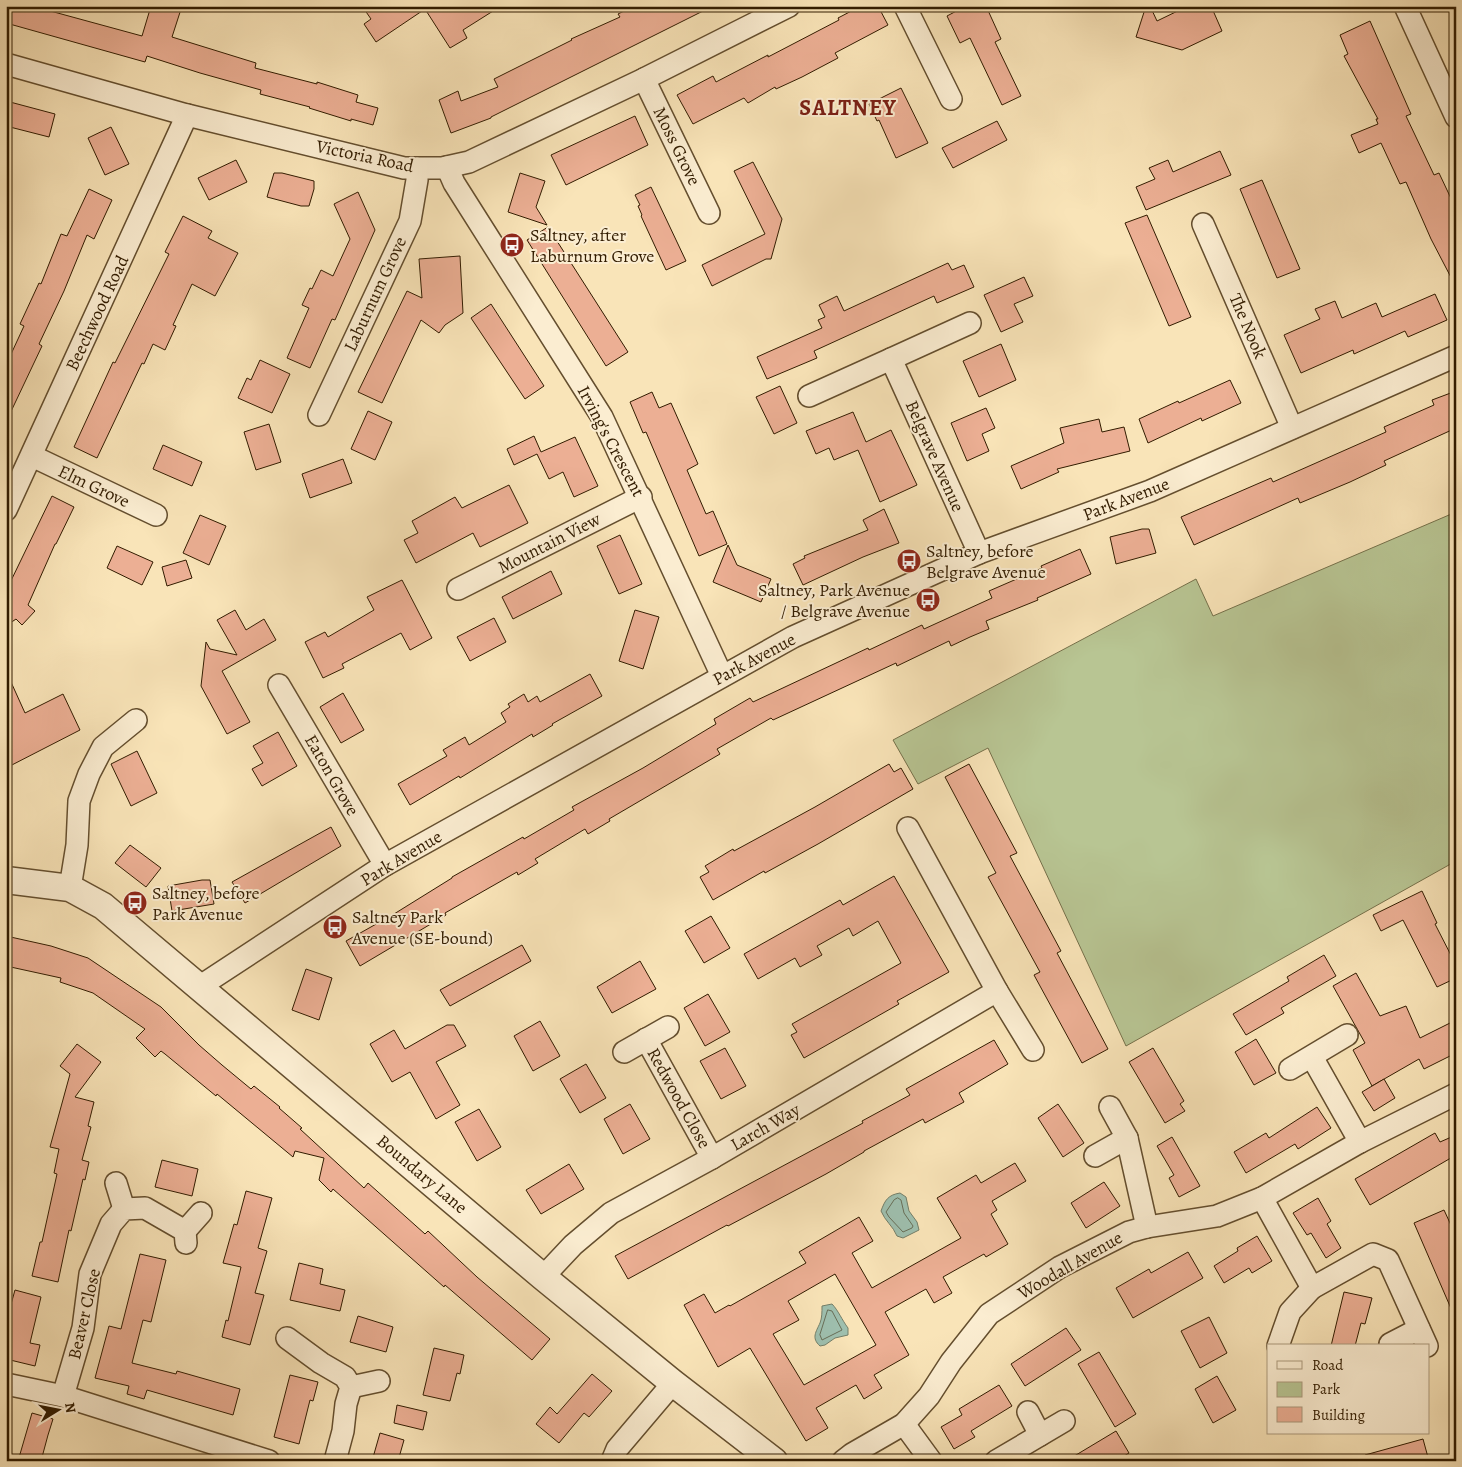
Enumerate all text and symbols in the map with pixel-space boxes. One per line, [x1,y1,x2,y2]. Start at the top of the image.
district label: SALTNEY [799,93,897,123]
street label: Moss Grove [648,103,706,189]
street label: Victoria Road [313,134,416,178]
place label: Saltney, after Laburnum Grove [530,223,654,268]
bus stop icon: Saltney, after Laburnum Grove [499,232,525,258]
street label: Laburnum Grove [338,233,412,355]
street label: Beechwood Road [60,251,134,375]
street label: The Nook [1223,290,1273,362]
street label: Irving's Crescent [572,381,650,501]
street label: Belgrave Avenue [900,396,970,516]
street label: Elm Grove [54,459,134,513]
street label: Park Avenue [1079,471,1173,527]
street label: Mountain View [493,507,605,579]
place label: Saltney, before Belgrave Avenue [926,539,1046,584]
bus stop icon: Saltney, before Belgrave Avenue [896,548,922,574]
place label: Saltney, Park Avenue / Belgrave Avenue [758,578,910,623]
bus stop icon: Saltney, Park Avenue / Belgrave Avenue [915,587,941,613]
street label: Park Avenue [708,627,800,691]
street label: Eaton Grove [299,730,365,820]
street label: Park Avenue [356,824,446,892]
place label: Saltney, before Park Avenue [152,881,260,926]
bus stop icon: Saltney, before Park Avenue [122,890,148,916]
place label: Saltney Park Avenue (SE-bound) [351,905,493,950]
bus stop icon: Saltney Park Avenue (SE-bound) [322,914,348,940]
street label: Redwood Close [641,1043,717,1153]
street label: Larch Way [726,1097,805,1157]
street label: Boundary Lane [372,1129,472,1219]
street label: Woodall Avenue [1012,1225,1127,1305]
street label: Beaver Close [62,1266,106,1362]
legend [1267,1344,1430,1434]
text: Road [1312,1355,1344,1375]
text: Park [1312,1379,1341,1399]
north arrow [32,1384,82,1434]
text: N [60,1401,81,1415]
text: Building [1312,1405,1365,1425]

